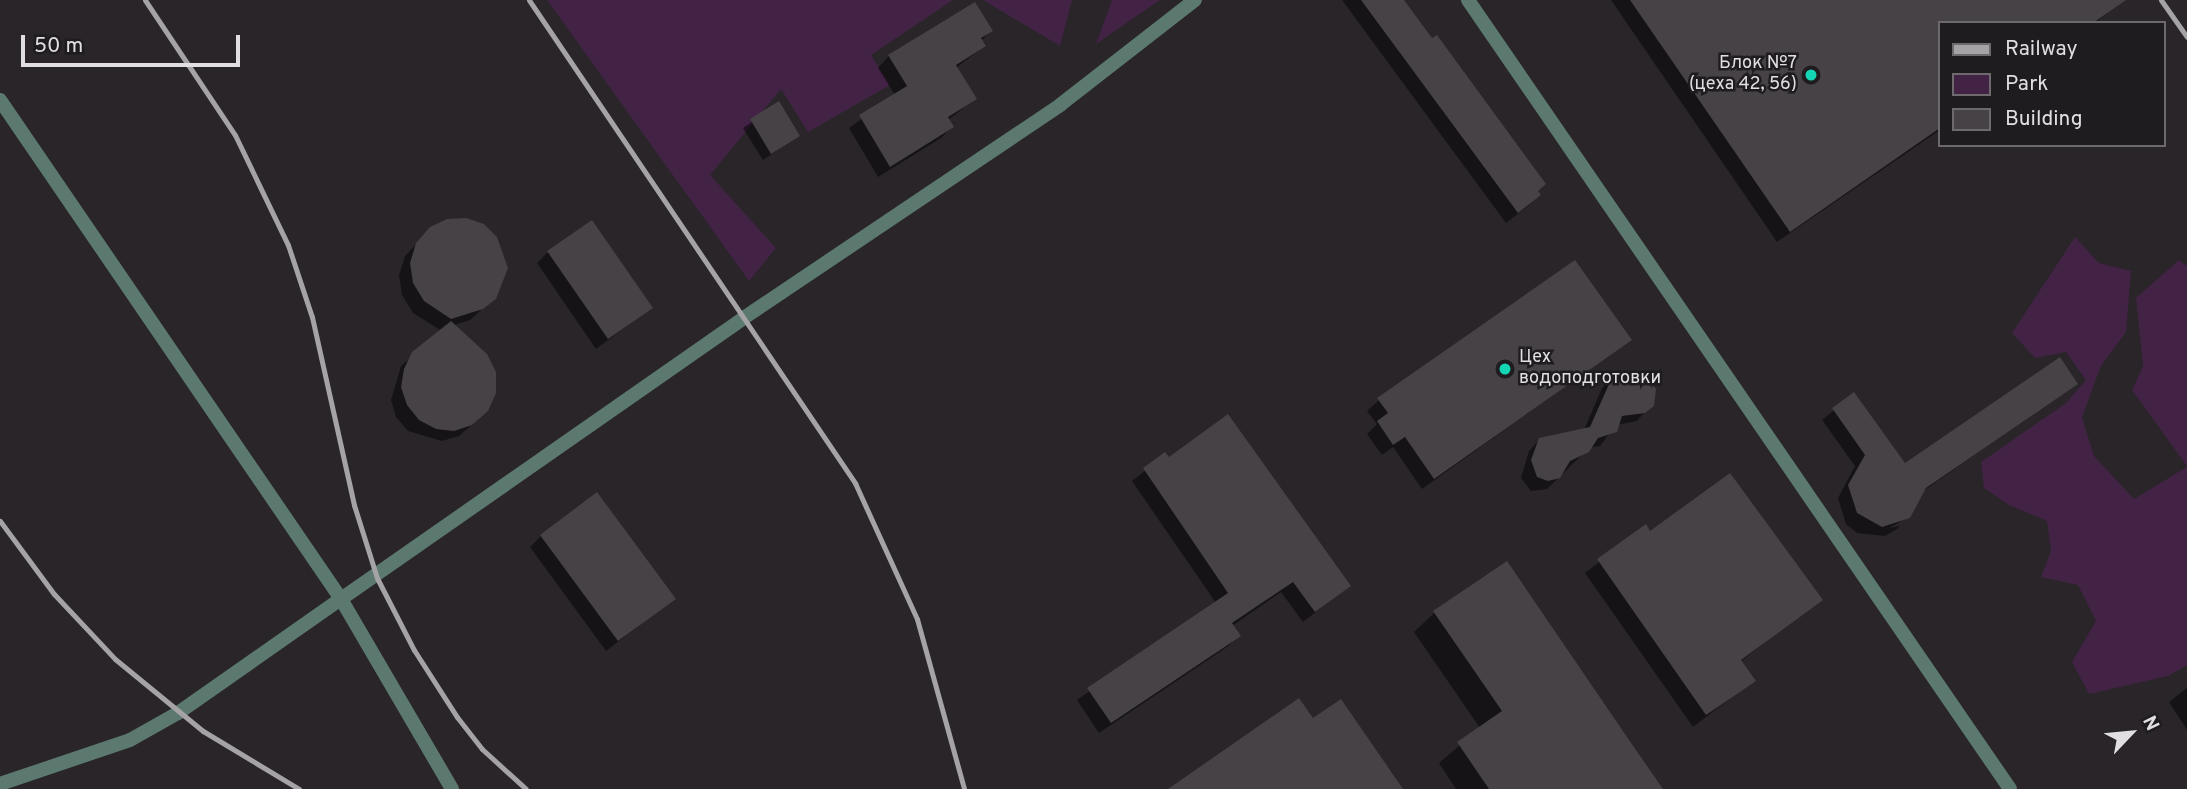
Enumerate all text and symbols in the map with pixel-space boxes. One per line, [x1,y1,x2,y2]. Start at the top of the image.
scale bar [24,21,243,65]
legend [1938,21,2166,147]
text: 50 m [34,33,83,60]
text: Railway [2005,36,2078,63]
place label: Блок №7 (цеха 42, 56) [1689,54,1797,96]
marker: Блок №7 (цеха 42, 56) [1803,67,1819,83]
text: Park [2005,71,2048,98]
text: Building [2005,106,2083,133]
place label: Цех водоподготовки [1519,348,1661,390]
marker: Цех водоподготовки [1497,361,1513,377]
north arrow [2096,698,2166,768]
text: N [2136,712,2164,735]

